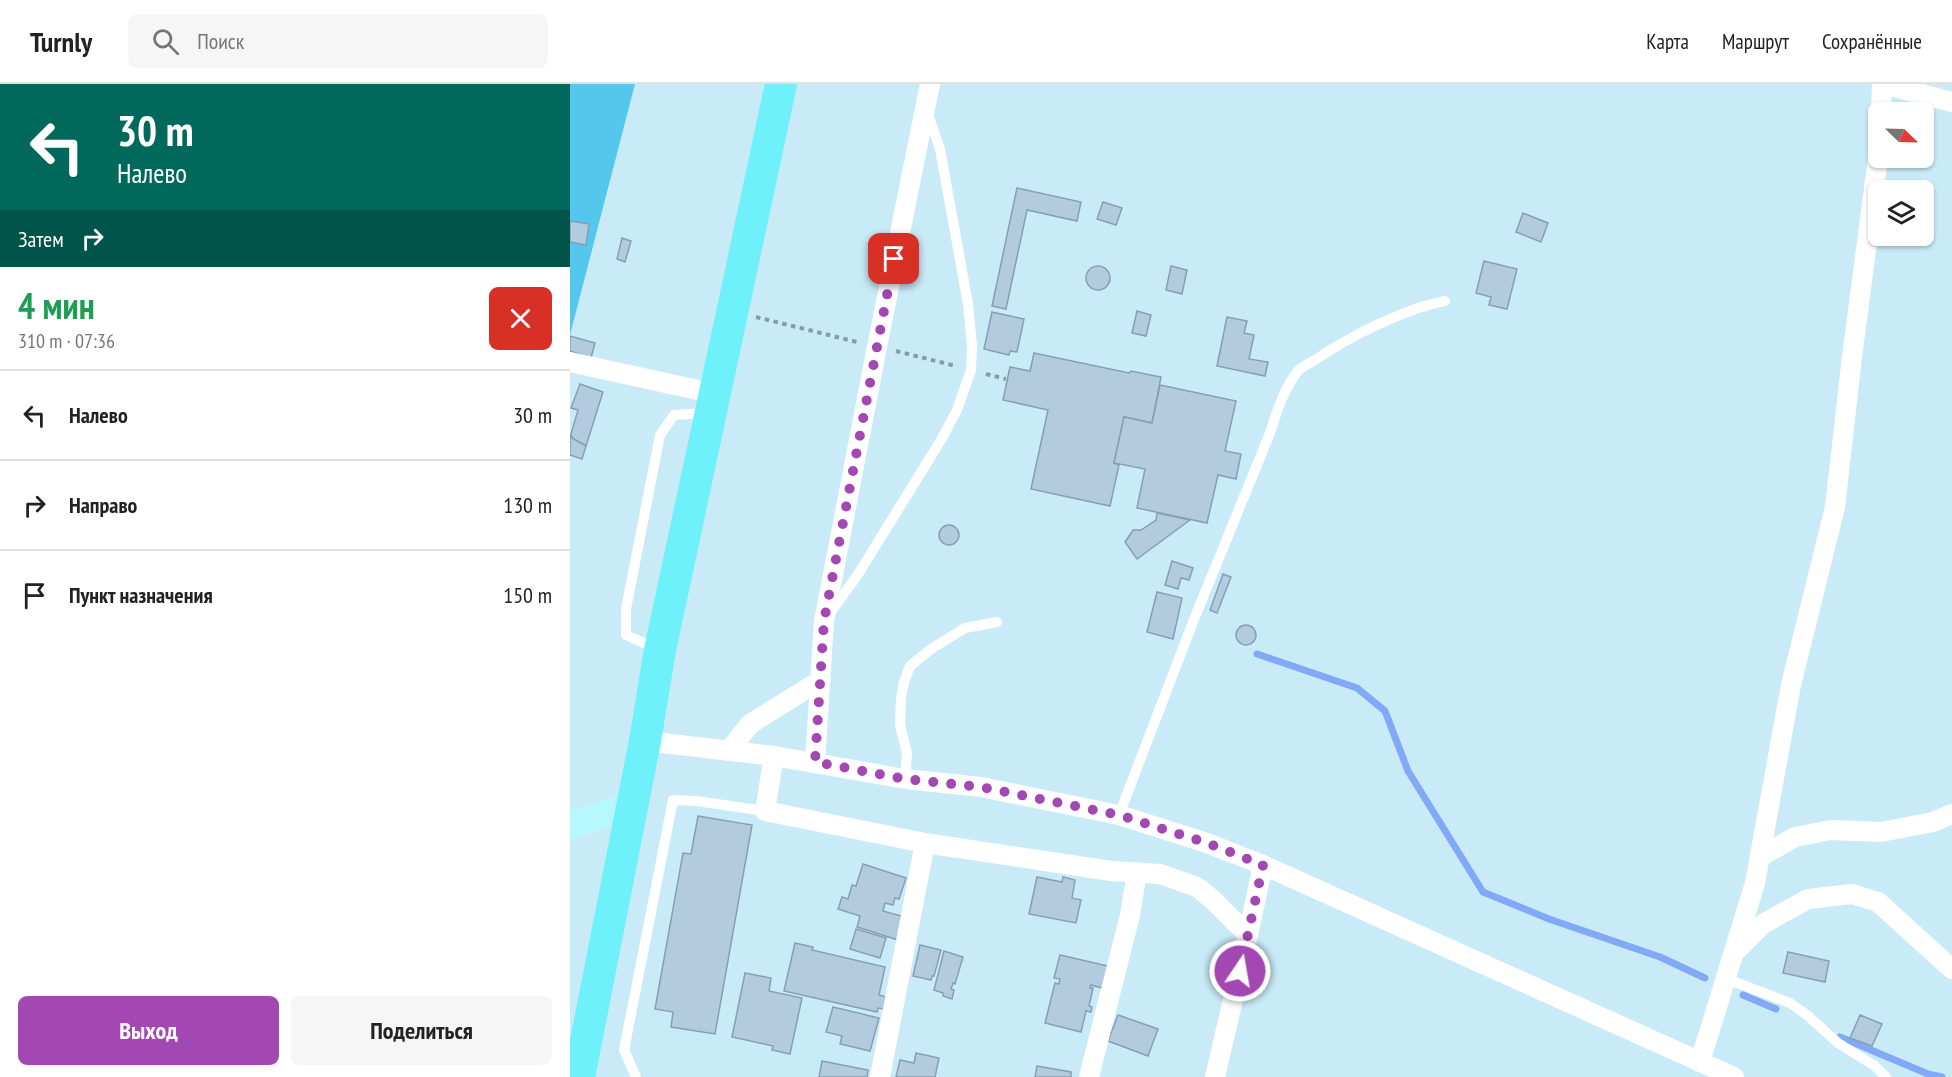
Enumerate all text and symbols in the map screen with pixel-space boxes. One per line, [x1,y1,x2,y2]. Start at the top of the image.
search box [128,14,548,68]
text: Turnly [30,23,92,60]
icon: search [149,25,182,58]
text: Поиск [197,27,244,55]
text: Карта [1646,28,1689,55]
text: Маршрут [1722,28,1789,55]
text: Сохранённые [1822,28,1922,55]
north arrow [1868,102,1934,168]
map controls [1868,102,1934,246]
text: 30 m [117,103,194,158]
icon: left [18,108,96,186]
text: Налево [117,156,187,190]
button: layers [1868,180,1934,246]
icon: right [76,222,109,255]
text: Затем [18,225,64,253]
pin [868,233,919,284]
icon: arrive [877,242,910,275]
text: 4 мин [18,282,95,329]
button: close [489,287,552,350]
text: 310 m · 07:36 [18,328,115,354]
icon: left [18,399,51,432]
text: Налево [69,401,128,429]
text: 30 m [513,401,552,429]
icon: right [18,489,51,522]
text: Направо [69,491,137,519]
text: 130 m [503,491,552,519]
icon: arrive [18,579,51,612]
text: Пункт назначения [69,581,213,609]
text: 150 m [503,581,552,609]
position arrow [1208,939,1272,1003]
button: Выход [18,996,279,1065]
button: Поделиться [291,996,552,1065]

